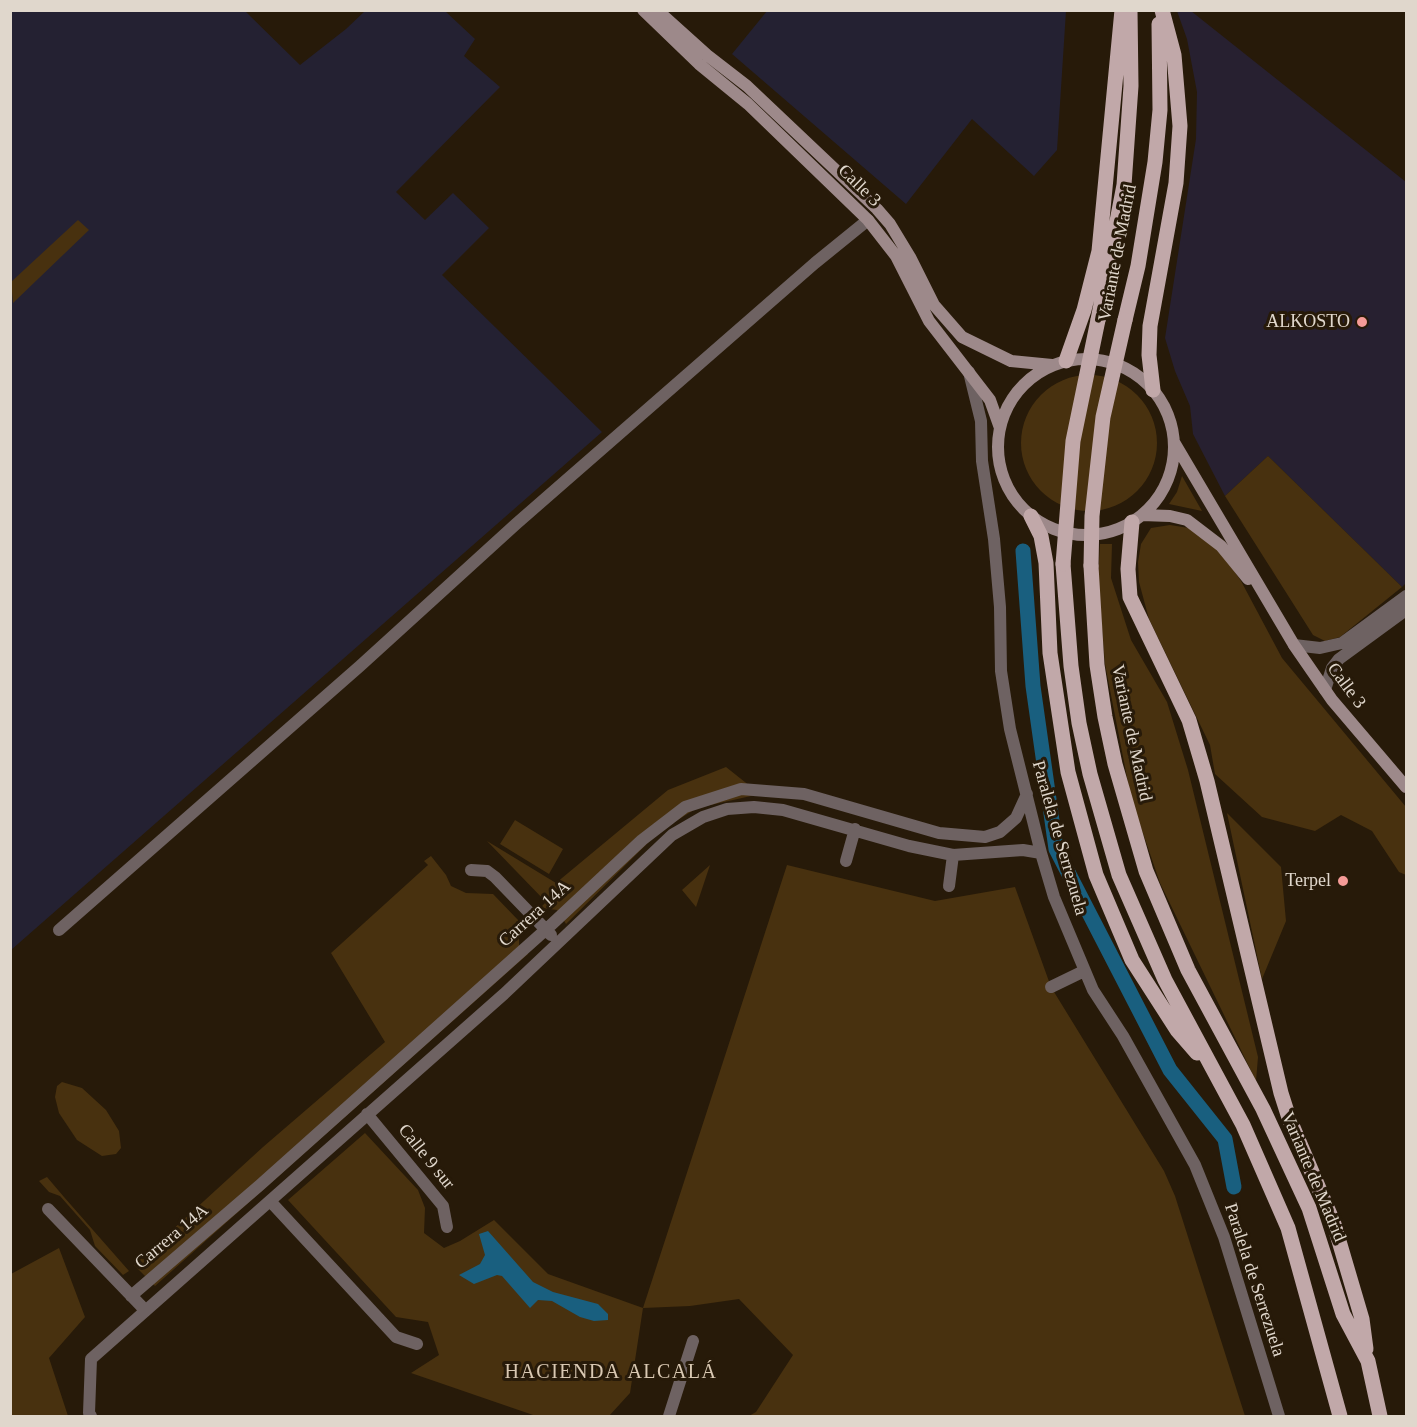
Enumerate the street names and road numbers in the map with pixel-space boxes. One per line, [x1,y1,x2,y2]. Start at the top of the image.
street label: Calle 3 [833,160,885,212]
street label: Variante de Madrid [1094,183,1142,323]
street label: Calle 3 [1322,659,1370,713]
street label: Variante de Madrid [1106,663,1156,803]
street label: Paralela de Serrezuela [1027,758,1091,918]
street label: Carrera 14A [495,876,575,952]
street label: Variante de Madrid [1276,1109,1350,1245]
street label: Calle 9 sur [393,1120,459,1194]
street label: Carrera 14A [131,1200,213,1274]
street label: Paralela de Serrezuela [1219,1201,1289,1359]

